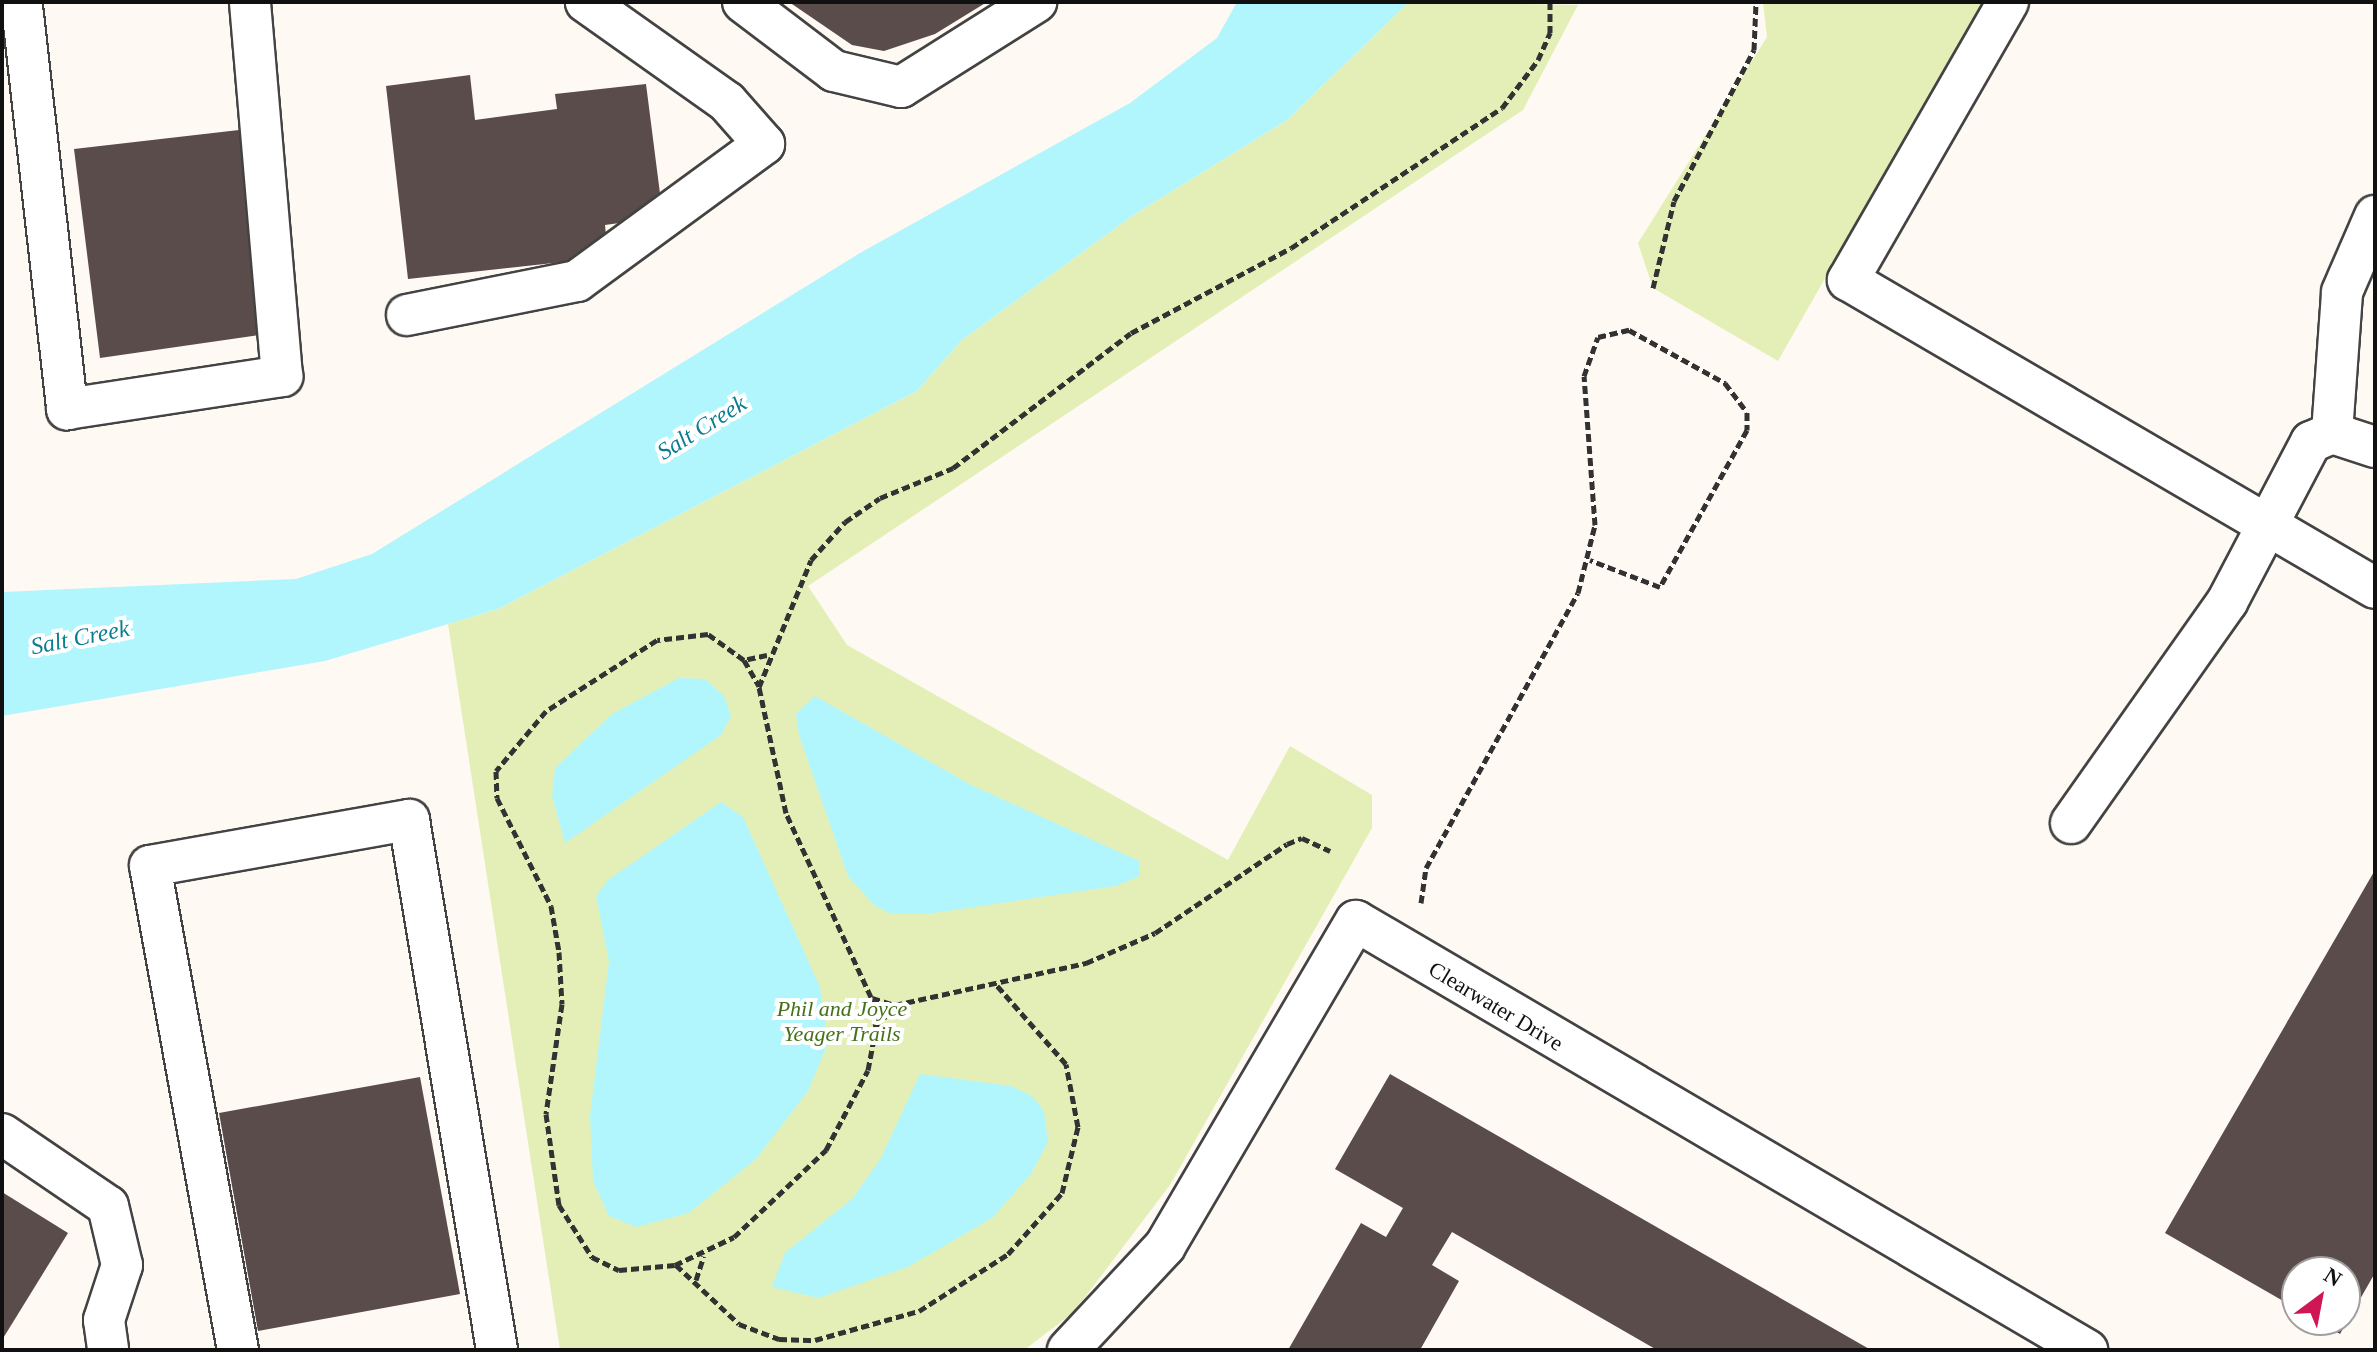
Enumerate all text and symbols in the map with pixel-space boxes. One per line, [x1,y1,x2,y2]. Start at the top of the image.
water label: Salt Creek [652,389,752,467]
water label: Salt Creek [28,614,132,662]
street label: Clearwater Drive [1424,956,1568,1056]
park label: Phil and Joyce Yeager Trails [777,995,907,1046]
north arrow [2281,1256,2361,1336]
text: N [2320,1262,2346,1292]

